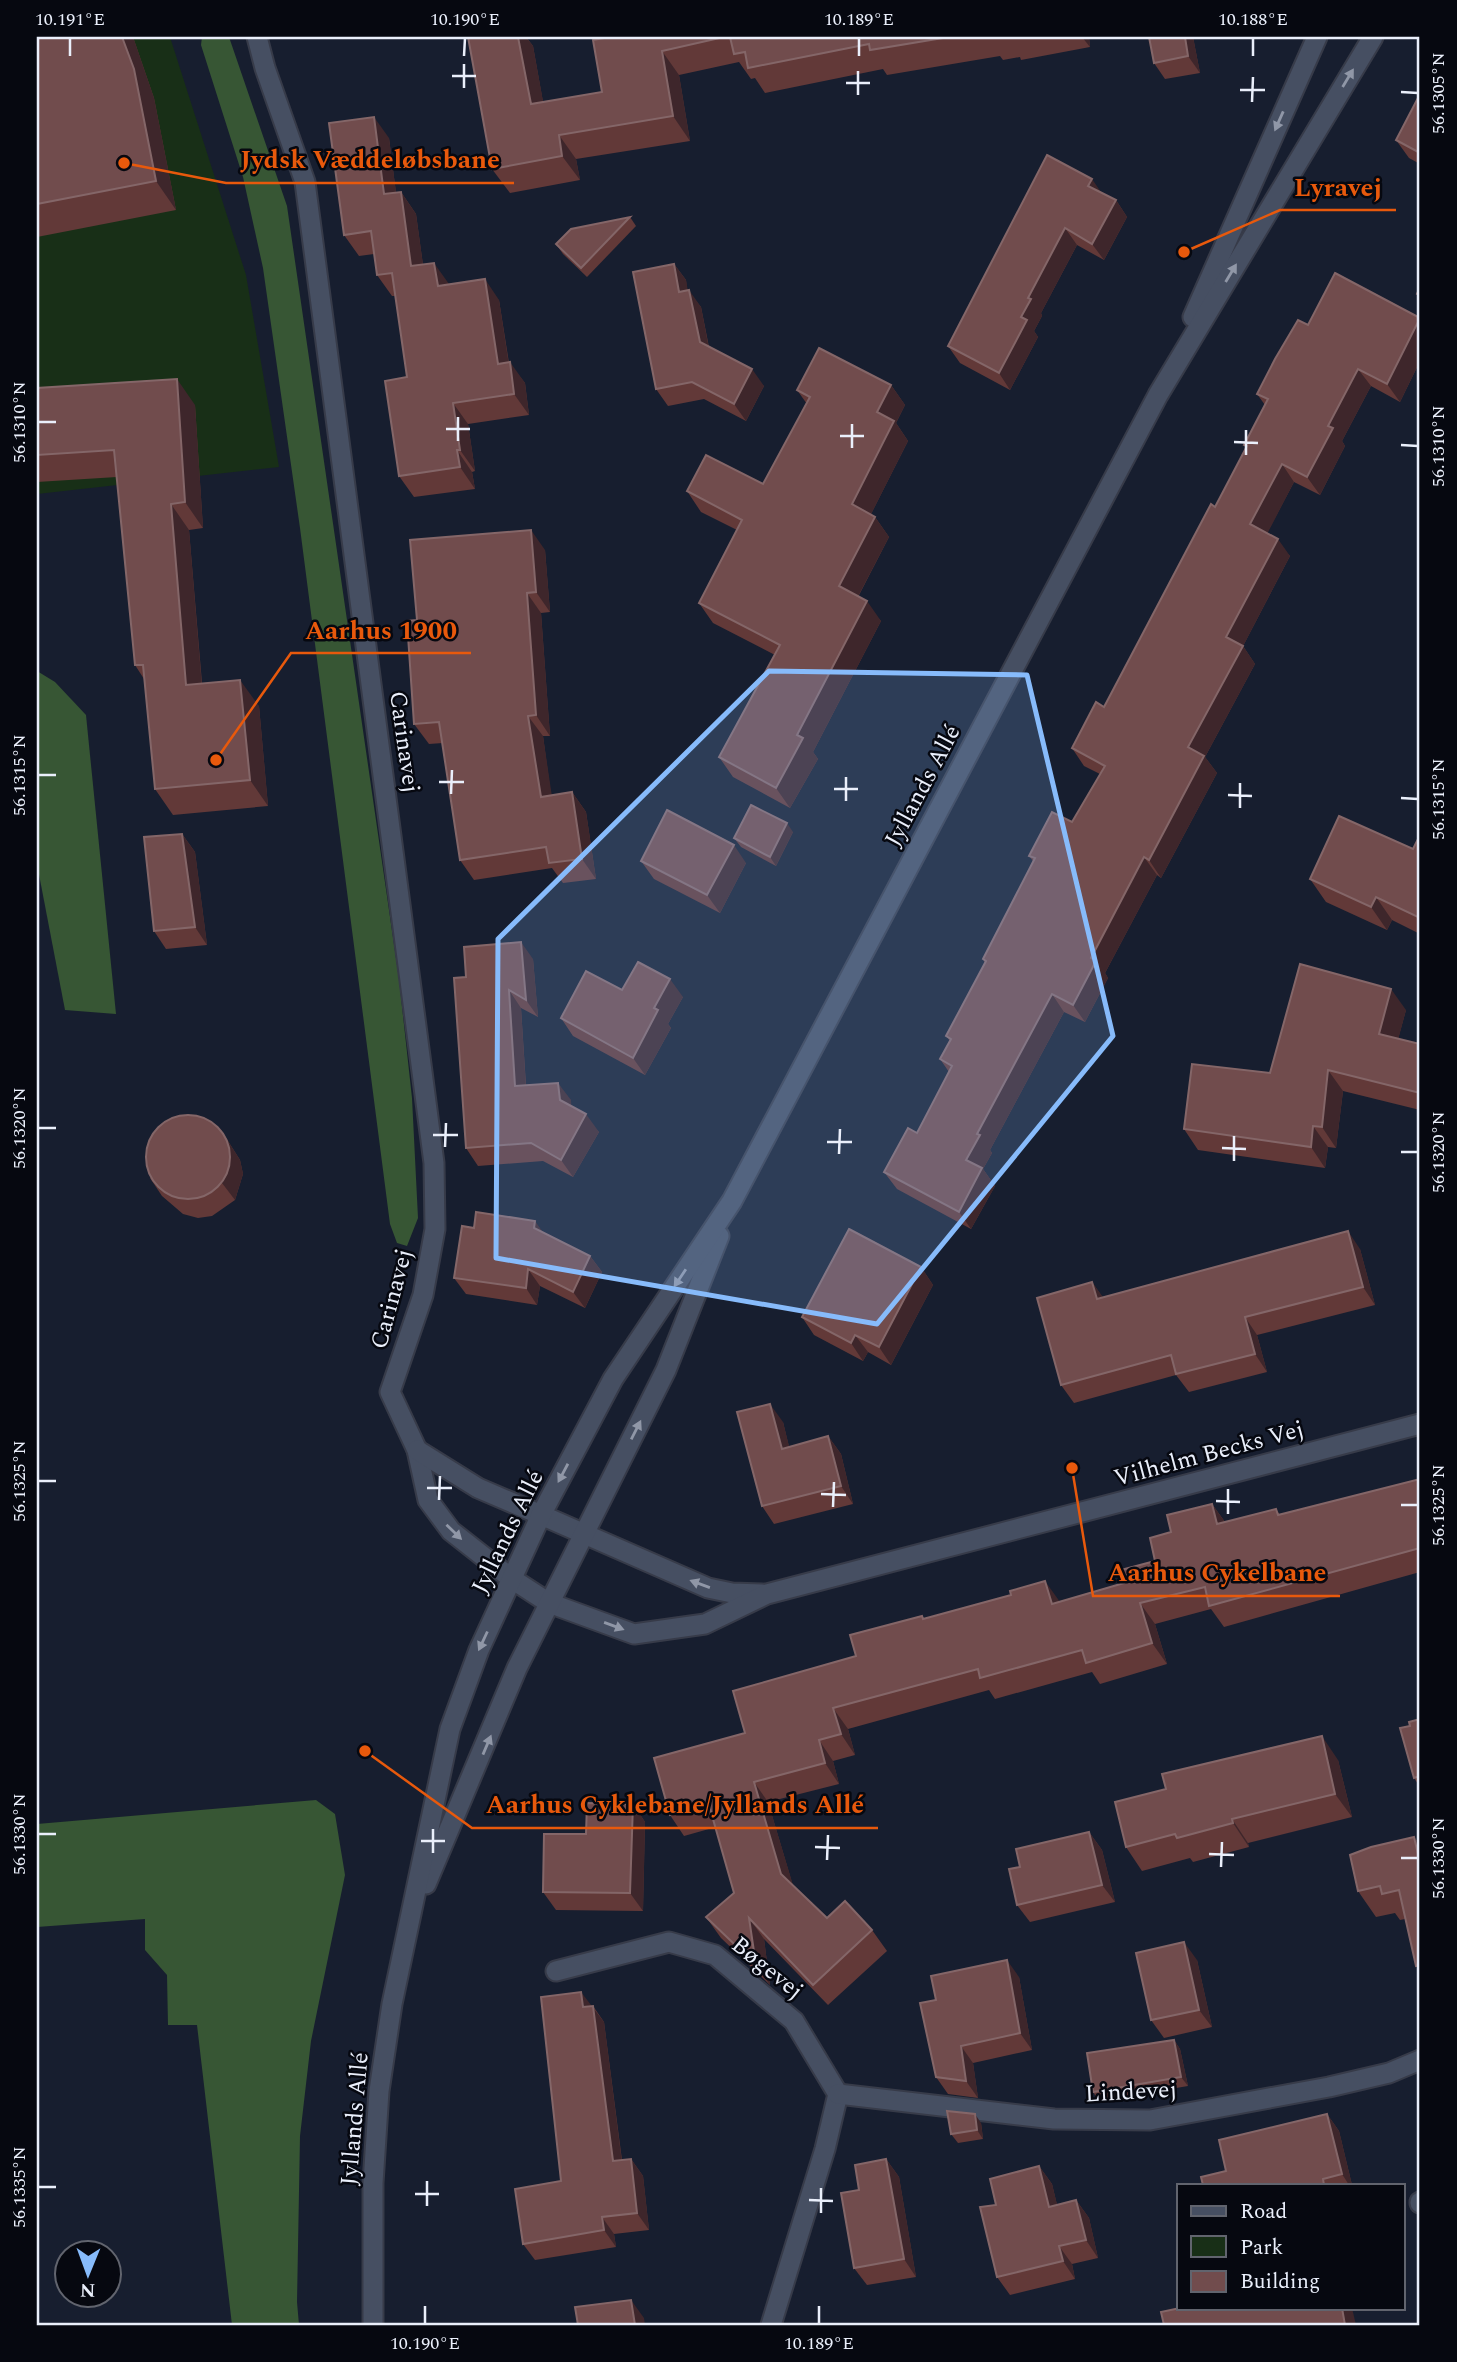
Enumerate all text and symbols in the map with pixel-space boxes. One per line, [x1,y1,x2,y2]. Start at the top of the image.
text: 10.191°E [35,6,105,33]
text: 10.190°E [430,6,500,33]
text: 10.189°E [824,6,894,33]
text: 10.188°E [1218,6,1288,33]
text: 56.1305°N [1425,52,1452,134]
one-way arrow [1342,69,1355,88]
one-way arrow [1273,111,1284,132]
callout: Jydsk Væddeløbsbane [226,136,514,183]
text: Jydsk Væddeløbsbane [240,140,500,180]
callout: Lyravej [1280,163,1396,210]
text: Lyravej [1294,168,1382,208]
one-way arrow [1225,264,1238,283]
text: 56.1310°N [6,381,33,463]
text: 56.1310°N [1425,405,1452,487]
callout: Aarhus 1900 [291,606,471,653]
text: Aarhus 1900 [305,611,457,651]
street label: Carinavej [379,689,429,795]
street label: Jyllands Allé [876,719,970,853]
text: 56.1315°N [6,734,33,816]
text: 56.1315°N [1425,758,1452,840]
text: 56.1320°N [6,1087,33,1169]
text: 56.1320°N [1425,1111,1452,1193]
street label: Carinavej [361,1245,423,1353]
one-way arrow [674,1268,687,1288]
street label: Vilhelm Becks Vej [1110,1411,1308,1497]
one-way arrow [630,1420,641,1440]
text: 56.1325°N [6,1440,33,1522]
one-way arrow [558,1463,569,1483]
street label: Jyllands Allé [463,1464,553,1600]
text: 56.1325°N [1425,1464,1452,1546]
one-way arrow [445,1524,462,1540]
callout: Aarhus Cykelbane [1093,1549,1340,1596]
text: Aarhus Cykelbane [1108,1553,1326,1593]
one-way arrow [689,1578,710,1589]
one-way arrow [603,1621,624,1632]
one-way arrow [477,1631,489,1651]
one-way arrow [482,1735,493,1756]
callout: Aarhus Cyklebane/Jyllands Allé [472,1781,878,1828]
text: Aarhus Cyklebane/Jyllands Allé [486,1785,864,1825]
text: 56.1330°N [6,1793,33,1875]
text: 56.1330°N [1425,1817,1452,1899]
street label: Bøgevej [723,1928,811,2008]
street label: Jyllands Allé [331,2051,379,2187]
street label: Lindevej [1084,2072,1178,2112]
text: 56.1335°N [6,2146,33,2228]
legend [1177,2184,1404,2310]
text: Road [1240,2196,1287,2228]
text: Park [1240,2232,1284,2264]
north arrow [52,2240,122,2310]
text: Building [1240,2266,1320,2298]
text: N [80,2275,96,2304]
text: 10.190°E [390,2330,460,2357]
text: 10.189°E [784,2330,854,2357]

